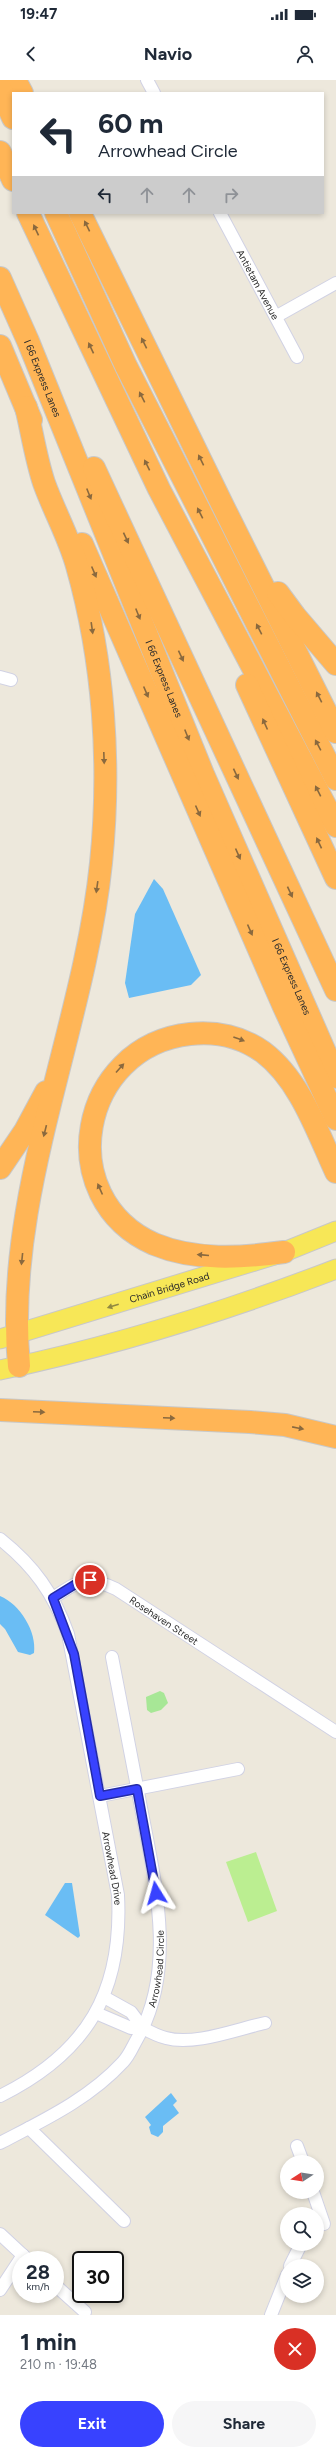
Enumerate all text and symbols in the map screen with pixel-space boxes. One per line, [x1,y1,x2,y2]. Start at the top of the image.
text: 19:47 [20,5,57,23]
icon: back [20,43,42,65]
text: Navio [144,43,192,65]
icon: person [294,43,316,65]
text: 60 m [98,106,163,140]
icon: left [32,108,84,160]
text: Arrowhead Circle [98,140,237,162]
icon: left [94,184,116,206]
icon: ahead [136,184,158,206]
icon: ahead [178,184,200,206]
icon: right [220,184,242,206]
one-way arrow [84,221,90,232]
one-way arrow [33,224,39,236]
street label: Antietam Avenue [234,247,282,322]
one-way arrow [141,337,147,349]
street label: I 66 Express Lanes [22,338,65,419]
one-way arrow [88,342,94,354]
one-way arrow [139,391,145,403]
one-way arrow [198,454,204,466]
one-way arrow [144,459,150,471]
one-way arrow [87,488,93,500]
one-way arrow [197,507,203,519]
one-way arrow [124,533,130,545]
one-way arrow [92,567,98,579]
one-way arrow [135,609,141,621]
one-way arrow [89,622,95,634]
one-way arrow [256,623,262,635]
street label: I 66 Express Lanes [143,638,186,719]
one-way arrow [178,651,184,662]
one-way arrow [143,686,149,697]
one-way arrow [315,691,322,703]
one-way arrow [262,719,268,730]
one-way arrow [183,729,190,741]
one-way arrow [315,739,321,751]
one-way arrow [101,752,107,765]
one-way arrow [233,769,239,780]
one-way arrow [315,785,321,797]
one-way arrow [195,805,201,816]
one-way arrow [316,836,322,848]
one-way arrow [235,849,241,860]
one-way arrow [94,881,100,893]
one-way arrow [288,887,294,899]
one-way arrow [247,924,253,935]
street label: I 66 Express Lanes [269,936,314,1017]
one-way arrow [233,1037,245,1043]
one-way arrow [115,1063,124,1074]
one-way arrow [41,1125,47,1138]
one-way arrow [97,1183,103,1195]
one-way arrow [197,1252,210,1259]
one-way arrow [19,1253,25,1265]
street label: Chain Bridge Road [128,1269,211,1306]
one-way arrow [107,1303,119,1309]
one-way arrow [33,1409,46,1415]
one-way arrow [163,1414,175,1421]
one-way arrow [292,1425,304,1431]
pin [73,1563,107,1597]
icon: arrive [79,1569,101,1591]
street label: Rosehaven Street [127,1593,201,1647]
street label: Arrowhead Drive [99,1830,125,1906]
position arrow [135,1872,177,1914]
street label: Arrowhead Circle [145,1929,166,2009]
north arrow [280,2155,324,2199]
map controls [280,2155,324,2303]
button: search [280,2207,324,2251]
speed limit sign: 30 [72,2251,124,2303]
button: layers [280,2259,324,2303]
text: 28 [26,2260,50,2284]
text: km/h [27,2280,49,2293]
text: 1 min [20,2327,77,2356]
button: close [274,2328,316,2370]
text: 210 m · 19:48 [20,2357,97,2372]
button: Exit [20,2401,164,2447]
button: Share [172,2401,316,2447]

